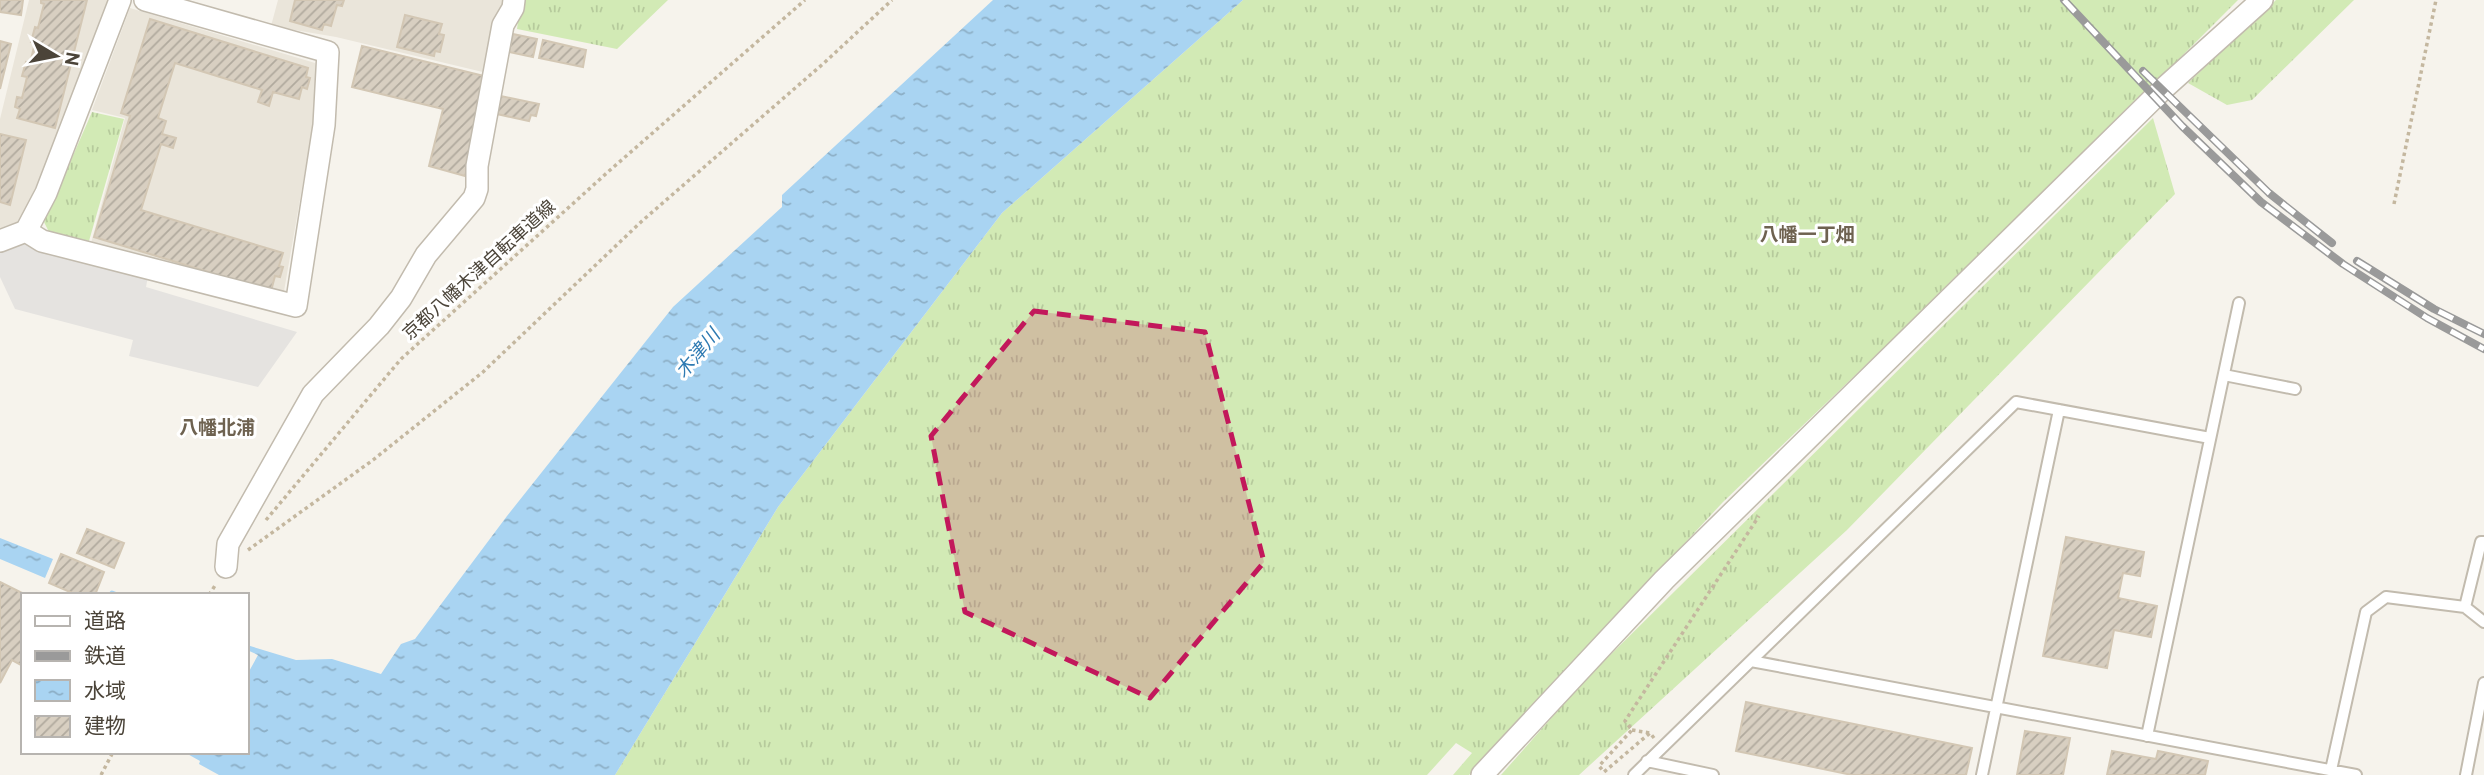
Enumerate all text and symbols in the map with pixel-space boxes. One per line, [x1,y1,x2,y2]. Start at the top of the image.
north arrow [21,21,91,91]
text: N [58,50,84,67]
street label: 京都八幡木津自転車道線 [399,196,561,346]
district label: 八幡一丁畑 [1759,224,1855,248]
water label: 木津川 [671,323,727,384]
district label: 八幡北浦 [179,417,255,441]
legend [21,593,248,754]
text: 道路 [84,609,126,636]
text: 鉄道 [84,644,126,671]
text: 水域 [84,679,126,706]
text: 建物 [84,714,126,741]

